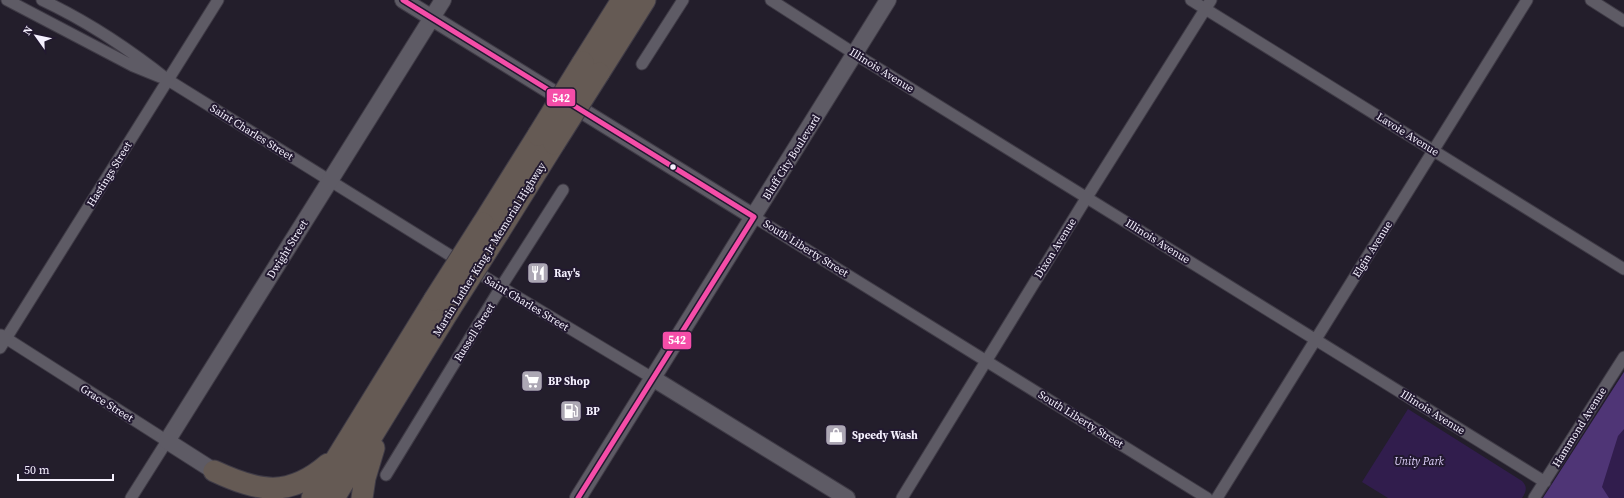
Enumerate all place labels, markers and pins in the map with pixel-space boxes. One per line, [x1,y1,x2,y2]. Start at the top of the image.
unlabelled marker [668,162,678,172]
restaurant icon: Ray's [525,260,551,286]
place label: Ray's [554,266,580,281]
supermarket icon: BP Shop [519,368,545,394]
place label: BP Shop [548,374,590,389]
fuel station icon: BP [558,398,584,424]
place label: BP [586,404,600,419]
shop icon: Speedy Wash [823,422,849,448]
place label: Speedy Wash [852,428,918,443]

